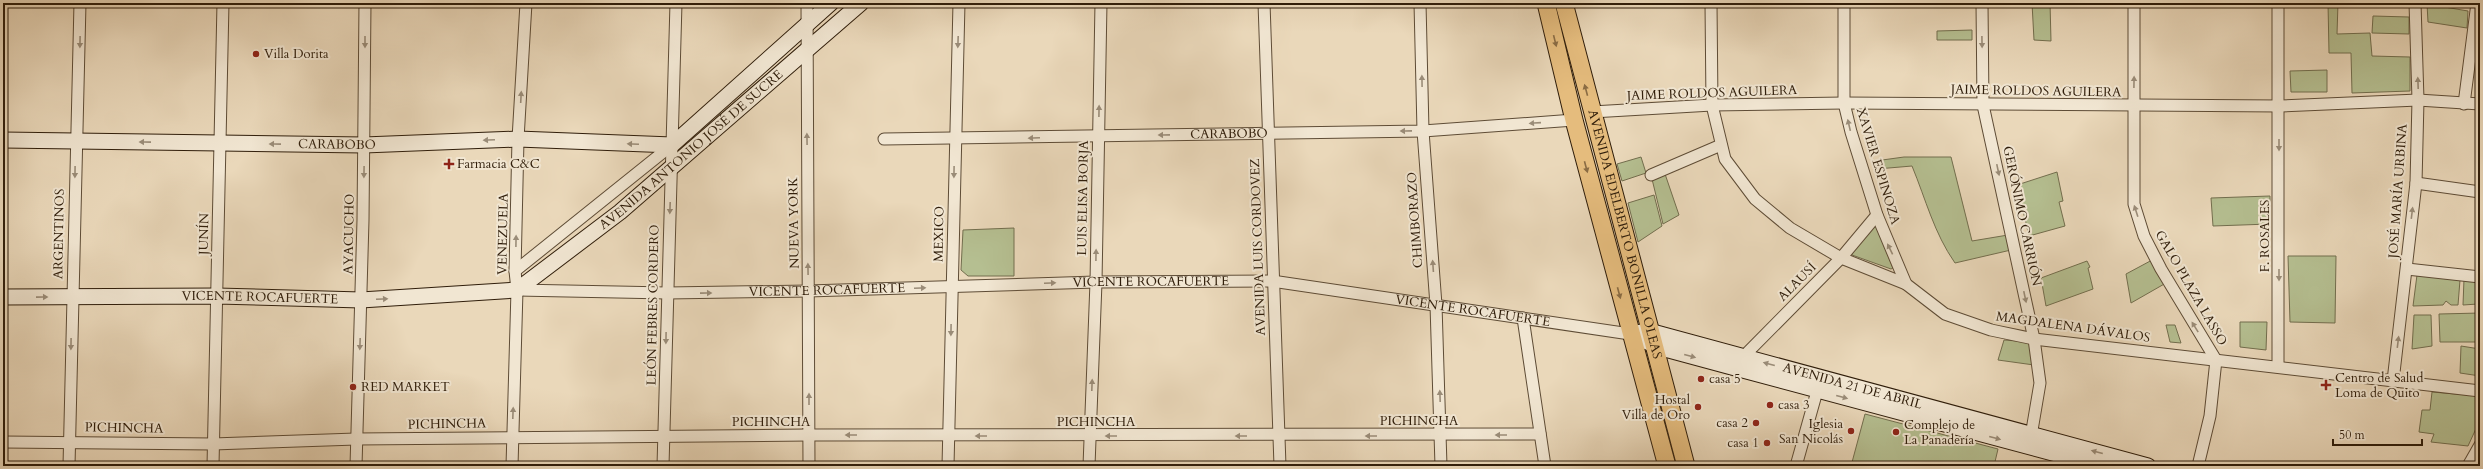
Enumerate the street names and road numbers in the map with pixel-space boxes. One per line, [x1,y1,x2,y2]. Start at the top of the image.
street label: AVENIDA ANTONIO JOSÉ DE SUCRE [595,66,787,234]
street label: JAIME ROLDOS AGUILERA [1949,80,2122,101]
street label: JAIME ROLDOS AGUILERA [1624,81,1798,105]
street label: XAVIER ESPINOZA [1852,105,1905,227]
street label: AVENIDA EDELBERTO BONILLA OLEAS [1583,107,1666,361]
street label: JOSÉ MARÍA URBINA [2384,123,2412,261]
street label: CARABOBO [1190,124,1268,143]
street label: CARABOBO [298,135,376,154]
street label: LUIS ELISA BORJA [1073,139,1093,256]
street label: GERÓNIMO CARRIÓN [1998,144,2046,288]
street label: AVENIDA LUIS CORDOVEZ [1246,158,1270,336]
street label: CHIMBORAZO [1403,171,1427,269]
street label: NUEVA YORK [784,177,804,269]
street label: ARGENTINOS [49,189,69,279]
street label: VENEZUELA [493,192,513,275]
street label: AYACUCHO [339,193,359,275]
street label: F. ROSALES [2256,200,2274,272]
street label: MEXICO [930,206,948,262]
street label: JUNÍN [195,213,213,257]
street label: LEÓN FEBRES CORDERO [643,224,663,386]
street label: GALO PLAZA LASSO [2151,227,2231,349]
street label: ALAUSÍ [1774,259,1820,305]
street label: VICENTE ROCAFUERTE [1072,272,1229,292]
street label: VICENTE ROCAFUERTE [749,279,905,301]
street label: VICENTE ROCAFUERTE [182,287,338,308]
street label: VICENTE ROCAFUERTE [1394,290,1551,331]
street label: MAGDALENA DÁVALOS [1995,307,2151,347]
street label: AVENIDA 21 DE ABRIL [1781,359,1924,414]
street label: PICHINCHA [1380,412,1459,430]
street label: PICHINCHA [732,413,811,431]
street label: PICHINCHA [1057,413,1136,431]
street label: PICHINCHA [408,414,487,434]
street label: PICHINCHA [85,418,164,438]

